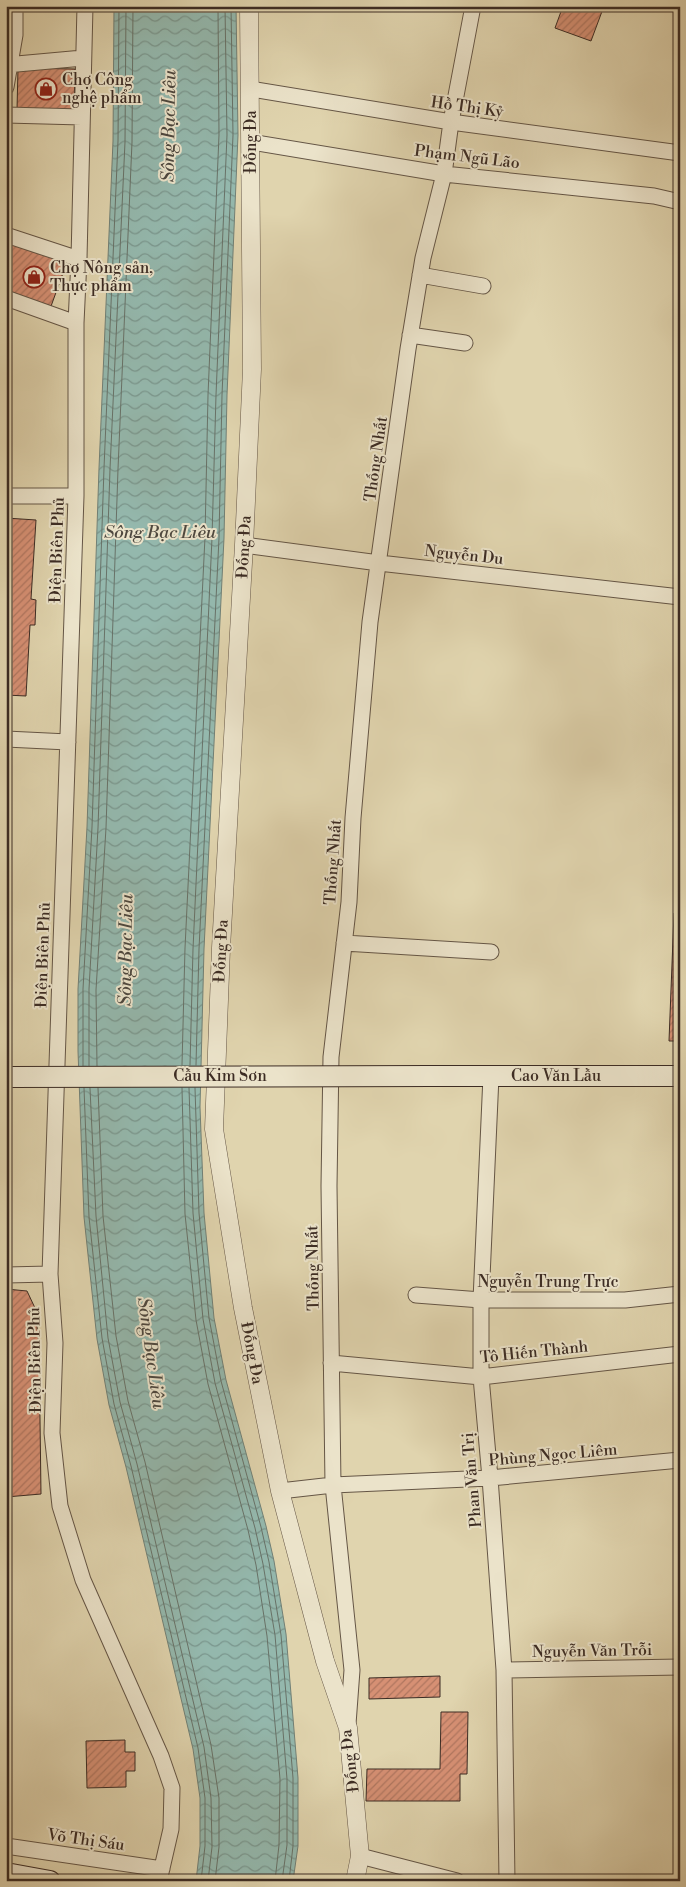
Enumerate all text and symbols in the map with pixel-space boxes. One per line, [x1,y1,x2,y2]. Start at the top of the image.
water label: Sông Bạc Liêu [157,69,181,182]
place label: Chợ Công nghệ phẩm [62,70,142,108]
shop icon: Chợ Công nghệ phẩm [34,77,58,101]
street label: Hồ Thị Kỷ [430,92,505,122]
street label: Đống Đa [241,110,261,174]
street label: Phạm Ngũ Lão [413,141,521,173]
place label: Chợ Nông sản, Thực phẩm [50,258,153,296]
shop icon: Chợ Nông sản, Thực phẩm [22,265,46,289]
street label: Thống Nhất [360,415,392,503]
street label: Điện Biên Phủ [45,497,69,603]
street label: Đống Đa [232,514,256,579]
water label: Sông Bạc Liêu [104,521,217,544]
street label: Nguyễn Du [424,541,504,569]
street label: Thống Nhất [320,818,346,905]
water label: Sông Bạc Liêu [114,893,138,1006]
street label: Điện Biên Phủ [31,902,55,1008]
street label: Đống Đa [209,918,233,983]
street label: Cầu Kim Sơn [173,1066,267,1086]
street label: Cao Văn Lầu [511,1066,601,1086]
street label: Thống Nhất [302,1225,324,1311]
street label: Nguyễn Trung Trực [477,1272,619,1292]
water label: Sông Bạc Liêu [132,1296,170,1411]
street label: Điện Biên Phủ [24,1307,46,1413]
street label: Đống Đa [236,1320,268,1387]
street label: Tô Hiến Thành [479,1336,590,1368]
street label: Phan Văn Trị [458,1432,486,1528]
street label: Phùng Ngọc Liêm [488,1439,618,1471]
street label: Nguyễn Văn Trỗi [532,1640,652,1662]
street label: Đống Đa [336,1728,364,1794]
street label: Võ Thị Sáu [45,1825,126,1855]

